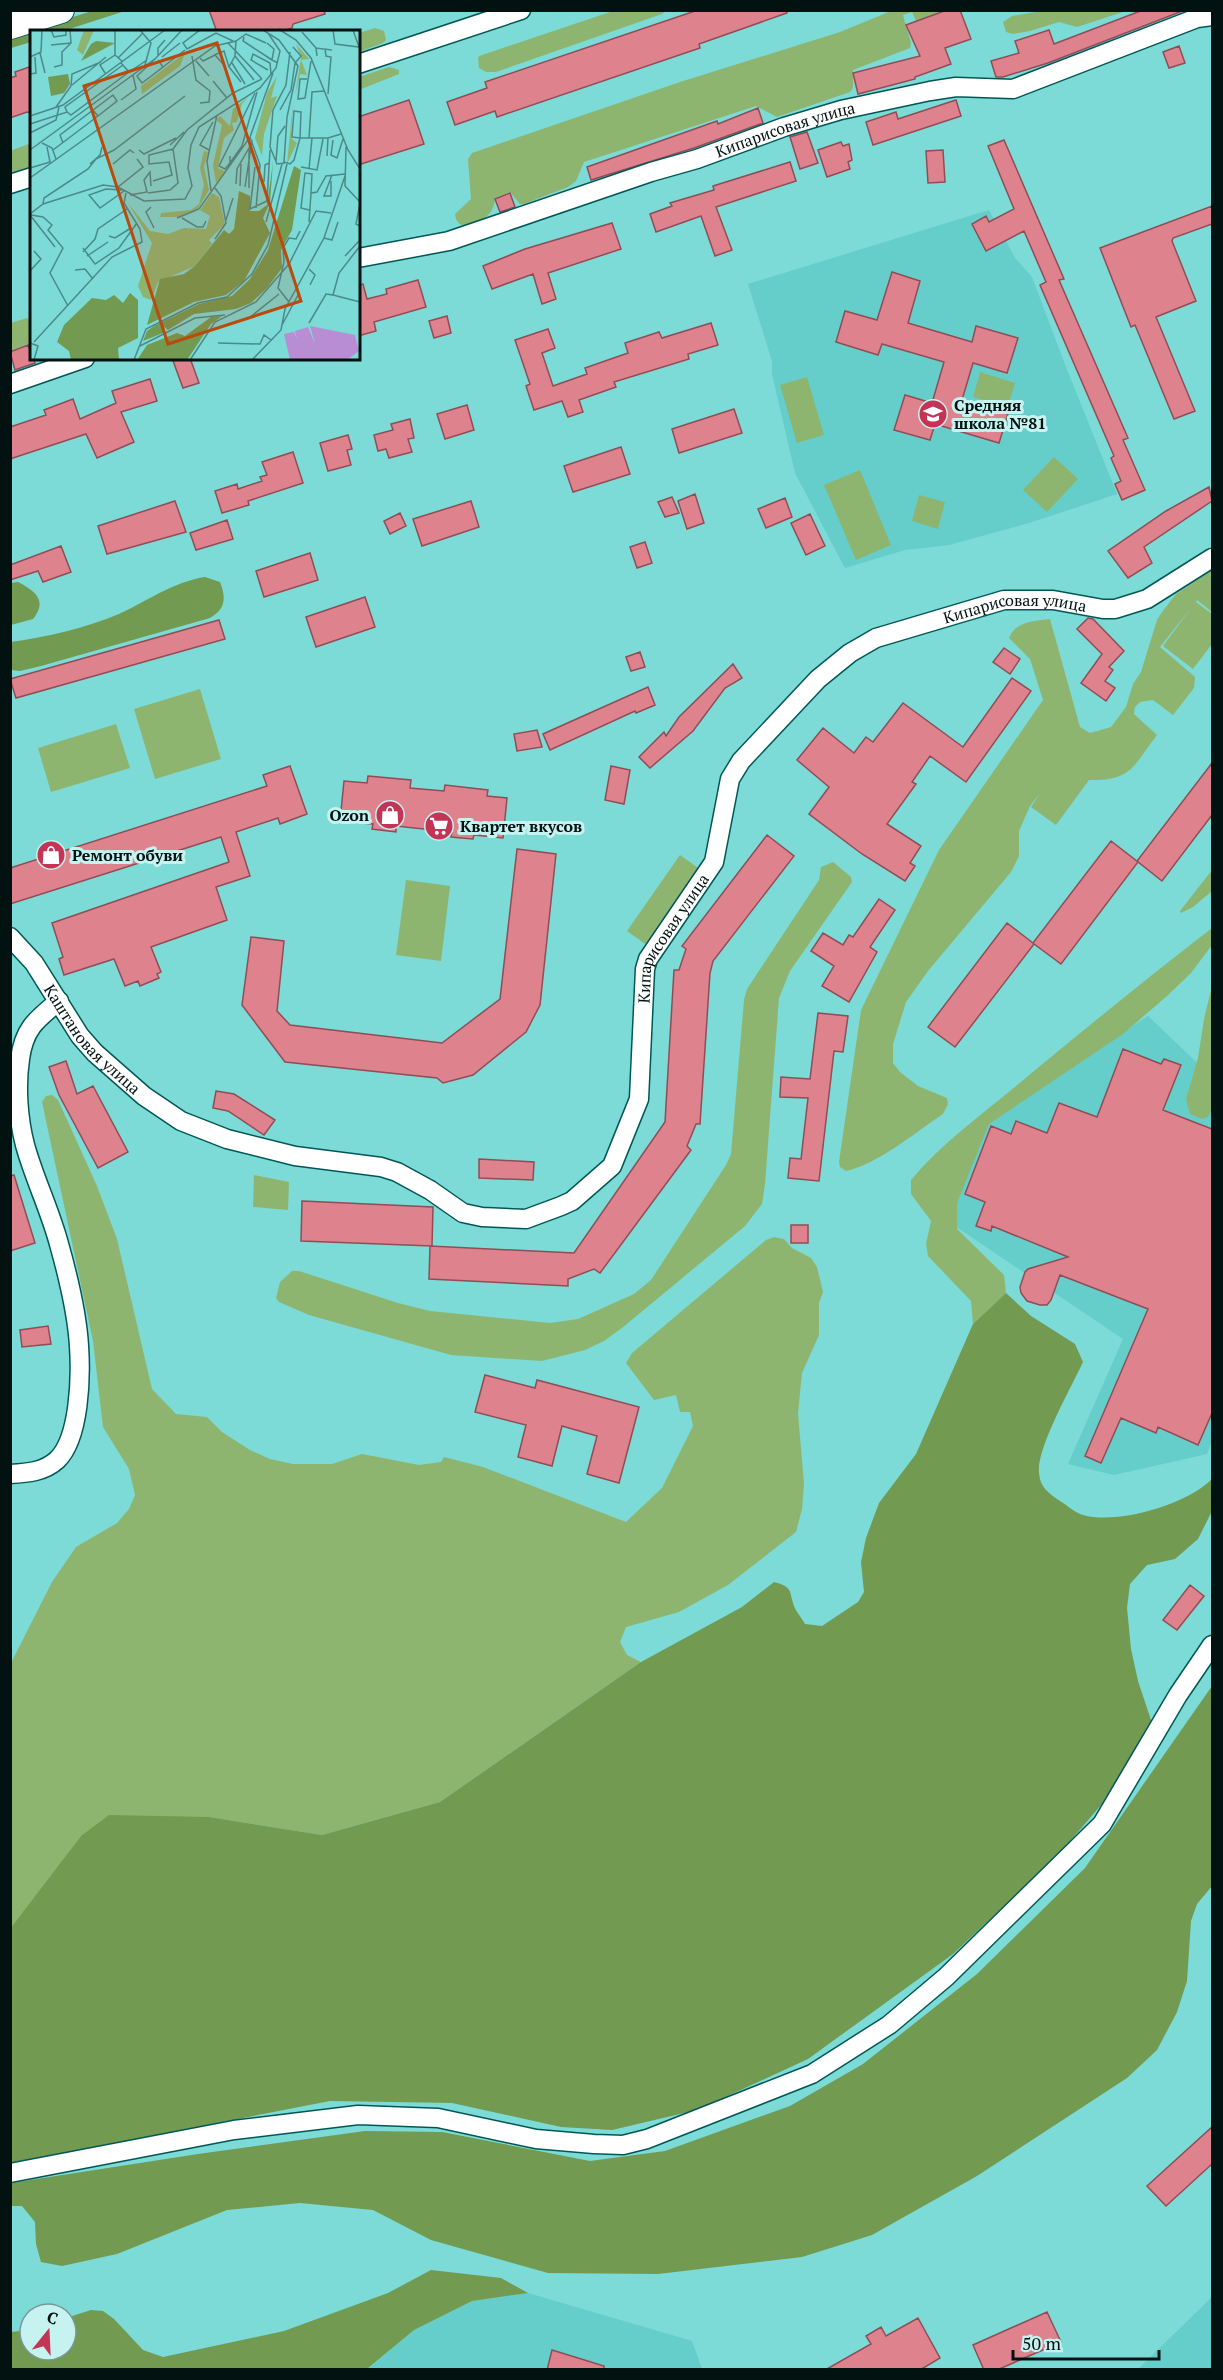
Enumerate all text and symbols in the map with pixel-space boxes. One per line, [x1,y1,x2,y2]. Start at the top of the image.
inset map [30,30,360,360]
street label: Кипарисовая улица [712,96,857,162]
place label: Средняя школа №81 [954,394,1046,434]
school or university icon: Средняя школа №81 [917,398,949,430]
street label: Кипарисовая улица [940,589,1088,628]
shop icon: Ozon [374,799,406,831]
place label: Ozon [329,804,370,826]
supermarket icon: Квартет вкусов [423,810,455,842]
place label: Квартет вкусов [460,815,582,837]
shop icon: Ремонт обуви [35,839,67,871]
place label: Ремонт обуви [72,844,183,866]
street label: Кипарисовая улица [632,869,714,1004]
street label: Каштановая улица [39,980,145,1099]
north arrow [18,2302,78,2362]
text: С [44,2306,61,2330]
scale bar [1013,2323,1158,2361]
text: 50 m [1022,2331,1062,2355]

